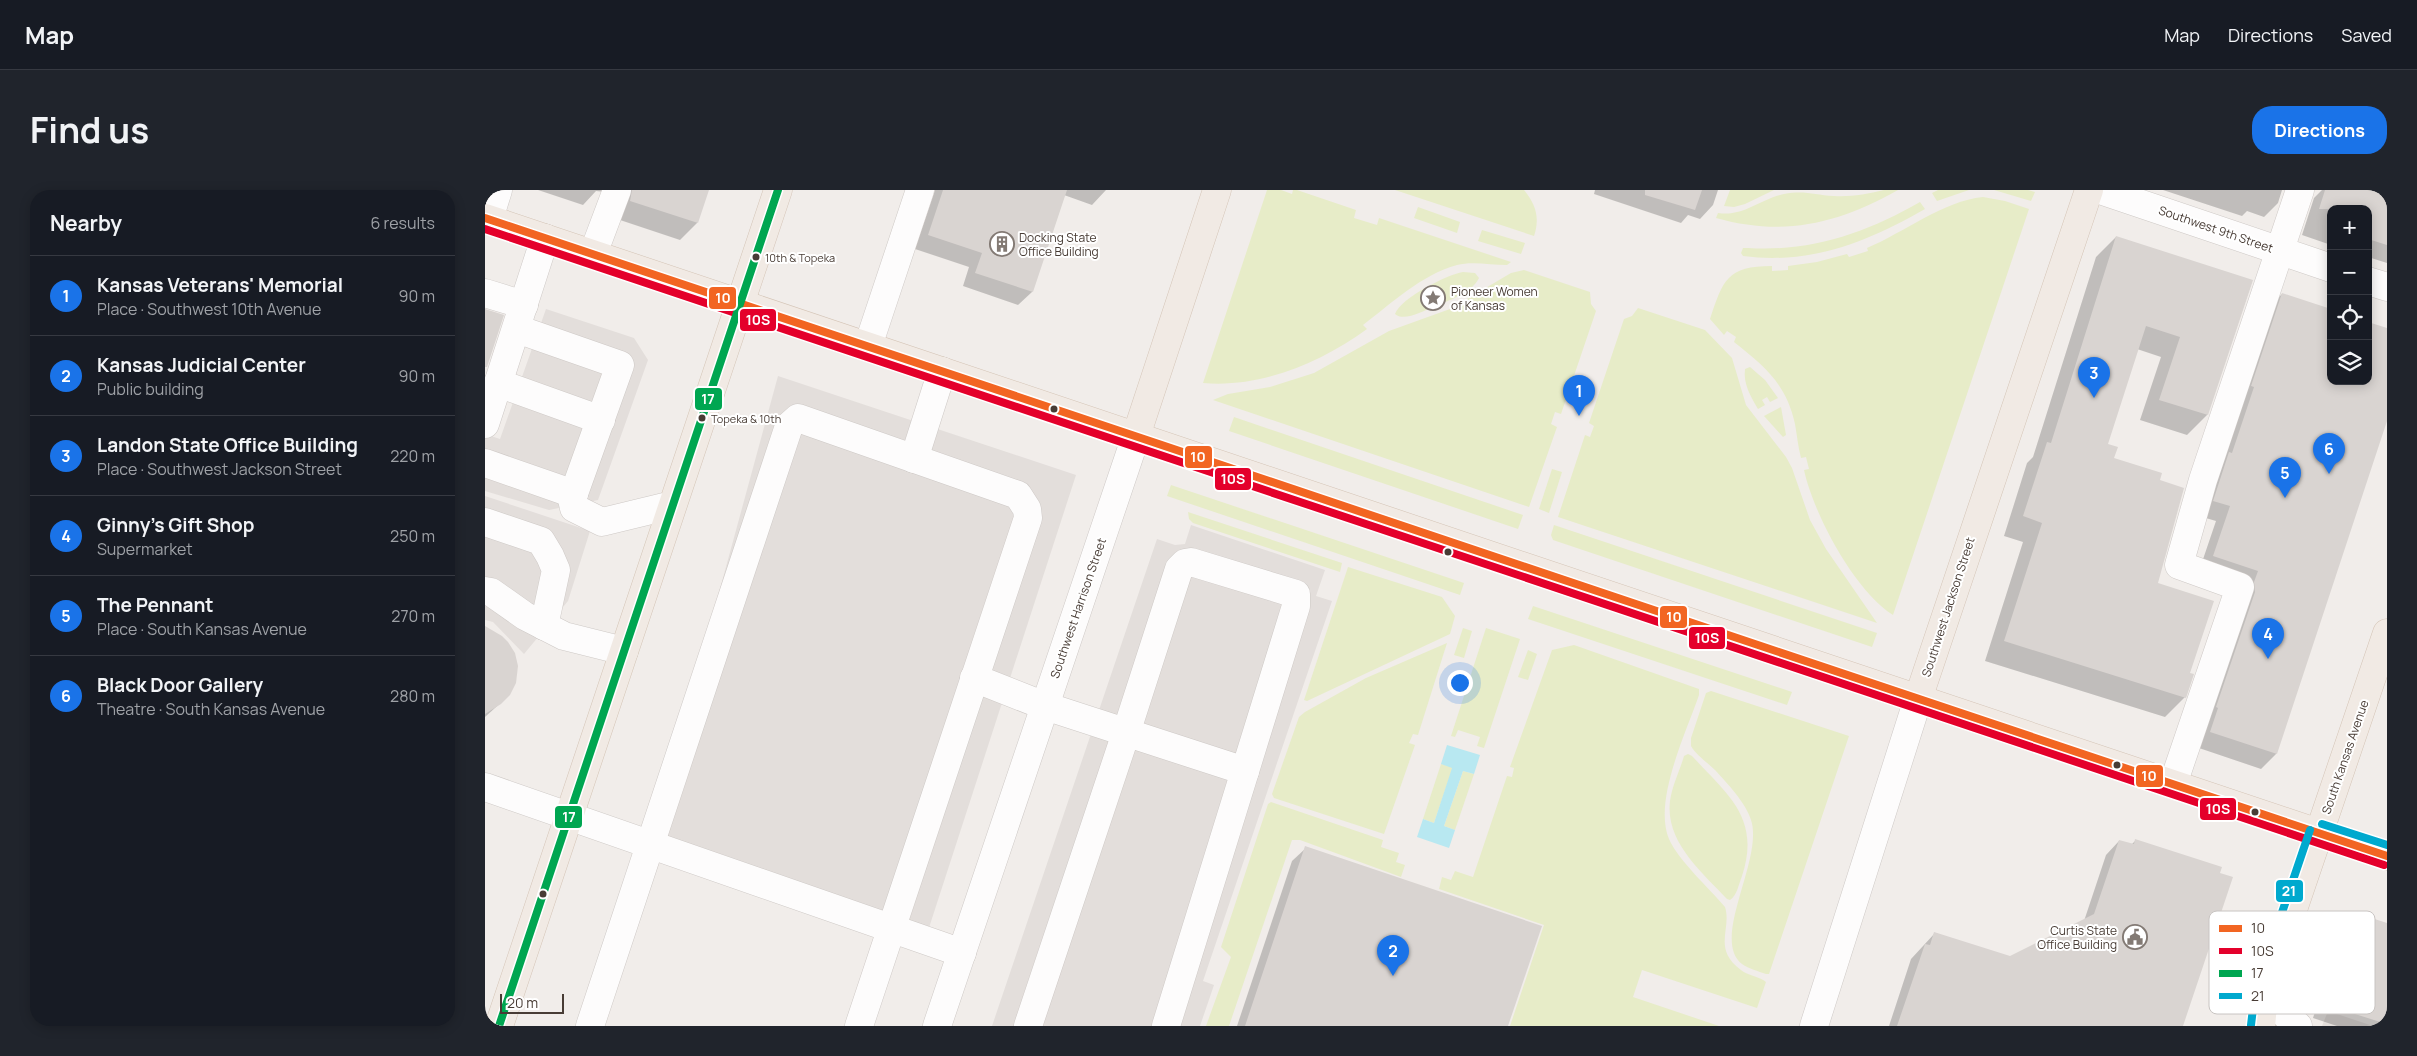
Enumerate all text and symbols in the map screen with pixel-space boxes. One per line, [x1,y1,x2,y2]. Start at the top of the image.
text: Map [25,18,74,51]
text: Map [2164,23,2200,47]
text: Directions [2228,23,2313,47]
text: Saved [2341,23,2392,47]
text: Find us [30,106,149,154]
button: Directions [2252,106,2387,154]
street label: Southwest 9th Street [2156,201,2276,257]
map controls [2327,205,2372,385]
button: + [2327,205,2372,250]
text: Nearby [50,209,122,237]
text: 6 results [370,212,435,234]
place label: Docking State Office Building [1019,229,1099,260]
building icon: Docking State Office Building [989,231,1015,257]
place label: 10th & Topeka [765,250,835,265]
button: − [2327,250,2372,295]
marker: 10th & Topeka [751,252,761,262]
text: Kansas Veterans' Memorial [97,272,343,298]
place label: Pioneer Women of Kansas [1451,283,1538,314]
text: 1 [62,285,70,307]
text: 90 m [399,285,435,307]
place icon: Pioneer Women of Kansas [1420,285,1446,311]
line badge: 10 [708,286,737,310]
text: 10 [715,288,731,307]
button: locate [2327,295,2372,340]
text: Place · Southwest 10th Avenue [97,298,321,320]
line badge: 10S [739,308,777,332]
text: 10S [746,310,770,329]
button: layers [2327,340,2372,385]
text: Kansas Judicial Center [97,352,306,378]
pin: 3 [2078,357,2110,398]
text: 2 [61,365,71,387]
text: 90 m [399,365,435,387]
pin: 1 [1563,375,1595,416]
text: Public building [97,378,204,400]
line badge: 17 [694,387,723,411]
text: 17 [701,389,715,408]
unlabelled marker [1049,404,1059,414]
place label: Topeka & 10th [711,411,781,426]
marker: Topeka & 10th [697,413,707,423]
text: Landon State Office Building [97,432,358,458]
pin: 6 [2313,433,2345,474]
text: 3 [61,445,71,467]
text: 220 m [390,445,435,467]
line badge: 10 [1184,445,1213,469]
text: 10 [1190,447,1206,466]
pin: 5 [2269,457,2301,498]
text: Place · Southwest Jackson Street [97,458,342,480]
line badge: 10S [1214,467,1252,491]
text: 10S [1221,469,1245,488]
text: Ginny's Gift Shop [97,512,255,538]
text: 4 [61,525,71,547]
text: 250 m [390,525,435,547]
street label: Southwest Harrison Street [1046,535,1110,681]
street label: Southwest Jackson Street [1917,535,1979,679]
text: Supermarket [97,538,193,560]
unlabelled marker [1443,547,1453,557]
text: The Pennant [97,592,214,618]
text: 5 [61,605,71,627]
text: 270 m [391,605,435,627]
line badge: 10 [1659,605,1688,629]
text: 10 [1666,607,1682,626]
text: Place · South Kansas Avenue [97,618,307,640]
pin: 4 [2252,618,2284,659]
line badge: 10S [1688,626,1726,650]
text: 10S [1695,628,1719,647]
your location [1447,670,1473,696]
text: Black Door Gallery [97,672,263,698]
text: 6 [61,685,71,707]
text: 280 m [390,685,435,707]
text: Theatre · South Kansas Avenue [97,698,325,720]
street label: South Kansas Avenue [2317,698,2373,816]
unlabelled marker [2112,760,2122,770]
line badge: 10 [2135,764,2164,788]
text: 10 [2141,766,2157,785]
line badge: 10S [2199,797,2237,821]
text: 10S [2206,799,2230,818]
line badge: 17 [554,805,583,829]
text: 17 [562,807,576,826]
unlabelled marker [2250,807,2260,817]
line badge: 21 [2275,879,2304,903]
text: 21 [2282,881,2296,900]
unlabelled marker [538,889,548,899]
legend [2209,911,2375,1014]
text: 10 [2251,918,2265,937]
place label: Curtis State Office Building [2037,922,2117,953]
public building icon: Curtis State Office Building [2122,924,2148,950]
pin: 2 [1377,935,1409,976]
text: 10S [2251,941,2274,960]
text: 17 [2251,963,2264,982]
text: 21 [2251,986,2264,1005]
scale bar [500,991,564,1014]
text: 20 m [507,993,538,1012]

